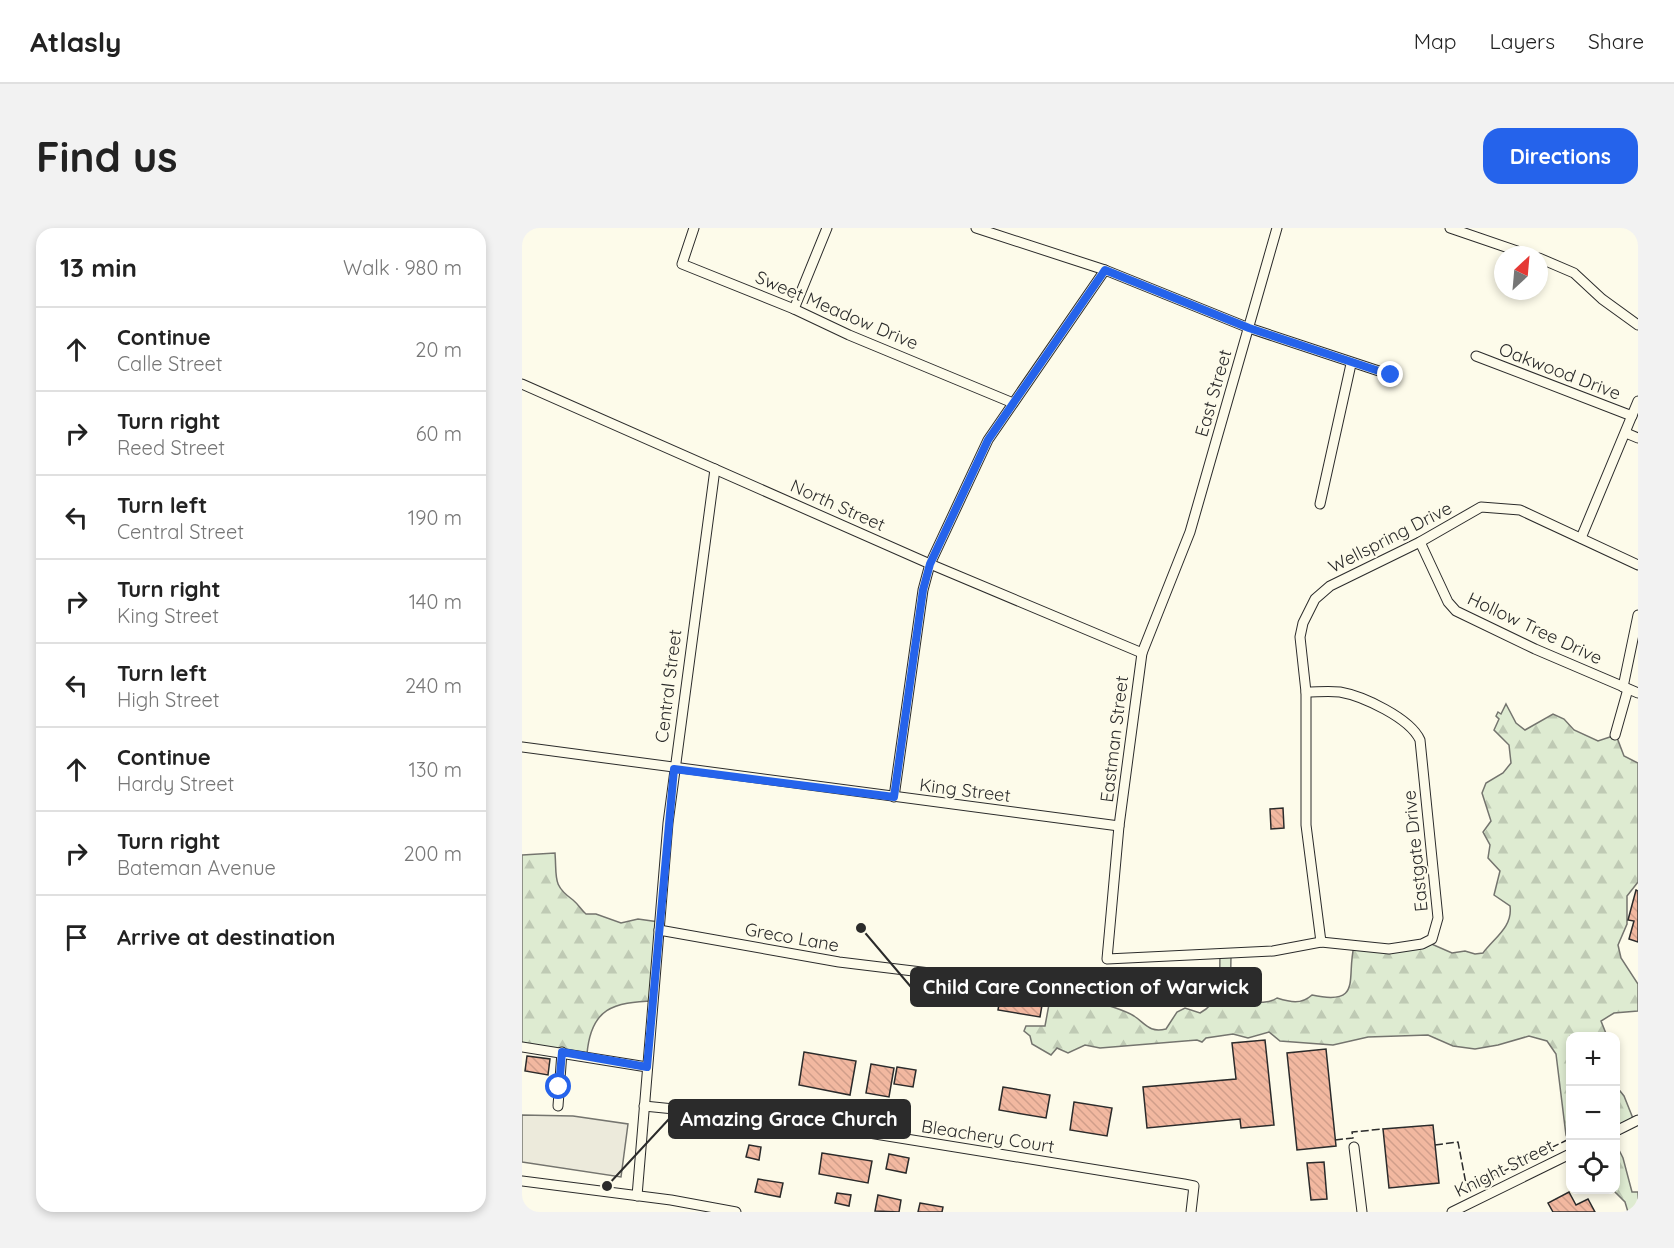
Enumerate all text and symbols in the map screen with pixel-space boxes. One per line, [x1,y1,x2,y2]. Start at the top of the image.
text: Atlasly [30,24,121,59]
text: Map [1414,28,1457,54]
text: Layers [1490,28,1555,54]
text: Share [1588,28,1644,54]
button: Directions [1483,128,1638,184]
text: Find us [36,130,178,183]
north arrow [1494,246,1548,300]
text: 13 min [60,251,137,284]
text: Walk · 980 m [343,255,462,280]
street label: Sweet Meadow Drive [752,265,922,355]
text: Continue [117,323,211,351]
icon: ahead [60,333,93,366]
text: 20 m [415,337,462,362]
street label: Oakwood Drive [1496,337,1624,405]
street label: East Street [1190,347,1236,439]
text: Calle Street [117,351,223,376]
route end [1377,361,1403,387]
text: Turn right [117,407,221,435]
icon: right [60,417,93,450]
text: 60 m [416,421,462,446]
text: Reed Street [117,435,225,460]
street label: North Street [787,474,889,536]
text: Turn left [117,491,207,519]
street label: Wellspring Drive [1324,496,1456,578]
icon: left [60,501,93,534]
text: 190 m [408,505,462,530]
text: Central Street [117,519,244,544]
text: Turn right [117,575,221,603]
icon: right [60,585,93,618]
street label: Hollow Tree Drive [1464,587,1606,669]
text: 140 m [409,589,462,614]
text: King Street [117,603,219,628]
street label: Central Street [650,628,686,744]
text: Turn left [117,659,207,687]
icon: left [60,669,93,702]
text: 240 m [405,673,462,698]
street label: Eastman Street [1095,674,1133,804]
text: High Street [117,687,220,712]
text: Continue [117,743,211,771]
icon: ahead [60,753,93,786]
text: 130 m [409,757,462,782]
text: Hardy Street [117,771,234,796]
street label: King Street [918,773,1012,807]
street label: Eastgate Drive [1397,789,1433,913]
text: Turn right [117,827,221,855]
icon: right [60,837,93,870]
text: 200 m [403,841,462,866]
text: Bateman Avenue [117,855,276,880]
street label: Greco Lane [743,917,841,957]
icon: arrive [60,921,93,954]
text: Arrive at destination [117,923,335,951]
callout: Child Care Connection of Warwick [911,968,1261,1006]
text: Child Care Connection of Warwick [923,974,1249,999]
map controls [1566,1032,1620,1194]
button: + [1566,1032,1620,1086]
route start [545,1073,571,1099]
button: − [1566,1086,1620,1140]
callout: Amazing Grace Church [669,1100,910,1138]
text: Amazing Grace Church [680,1106,898,1131]
street label: Bleachery Court [920,1114,1056,1158]
street label: Knight Street [1450,1134,1558,1202]
button: locate [1566,1140,1620,1194]

